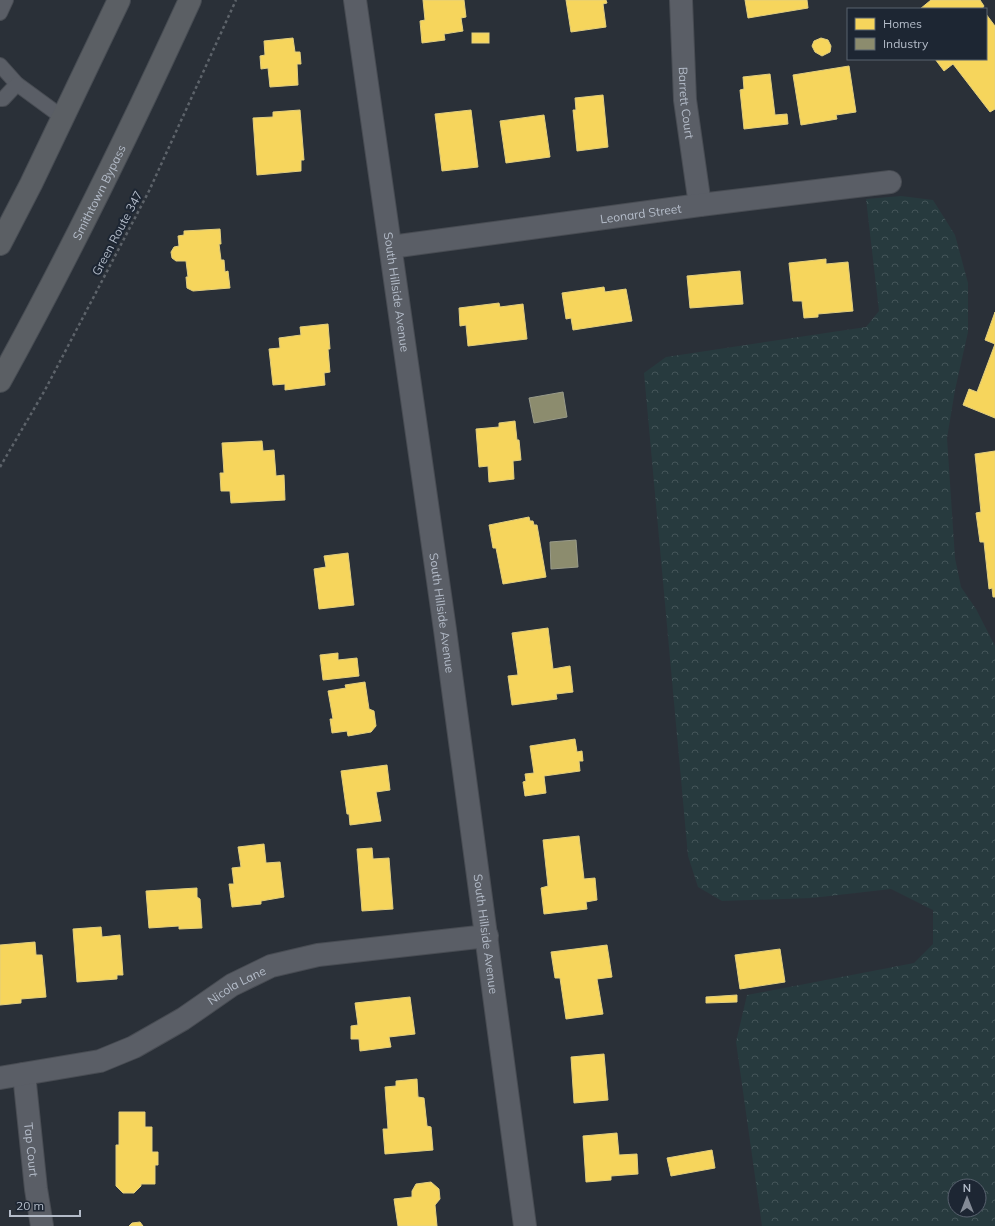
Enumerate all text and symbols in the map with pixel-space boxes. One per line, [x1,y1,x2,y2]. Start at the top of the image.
legend [847,8,987,60]
text: Homes [883,16,922,31]
text: Industry [883,36,929,51]
street label: Barrett Court [676,66,698,140]
street label: Smithtown Bypass [69,142,128,242]
street label: Green Route 347 [88,188,146,278]
street label: Leonard Street [599,200,682,226]
street label: South Hillside Avenue [381,231,413,353]
street label: South Hillside Avenue [427,552,458,674]
street label: South Hillside Avenue [471,873,502,995]
street label: Nicola Lane [204,962,268,1008]
street label: Tap Court [22,1122,42,1177]
north arrow [947,1178,987,1218]
text: N [963,1181,971,1195]
scale bar [10,1192,80,1218]
text: 20 m [16,1198,44,1213]

